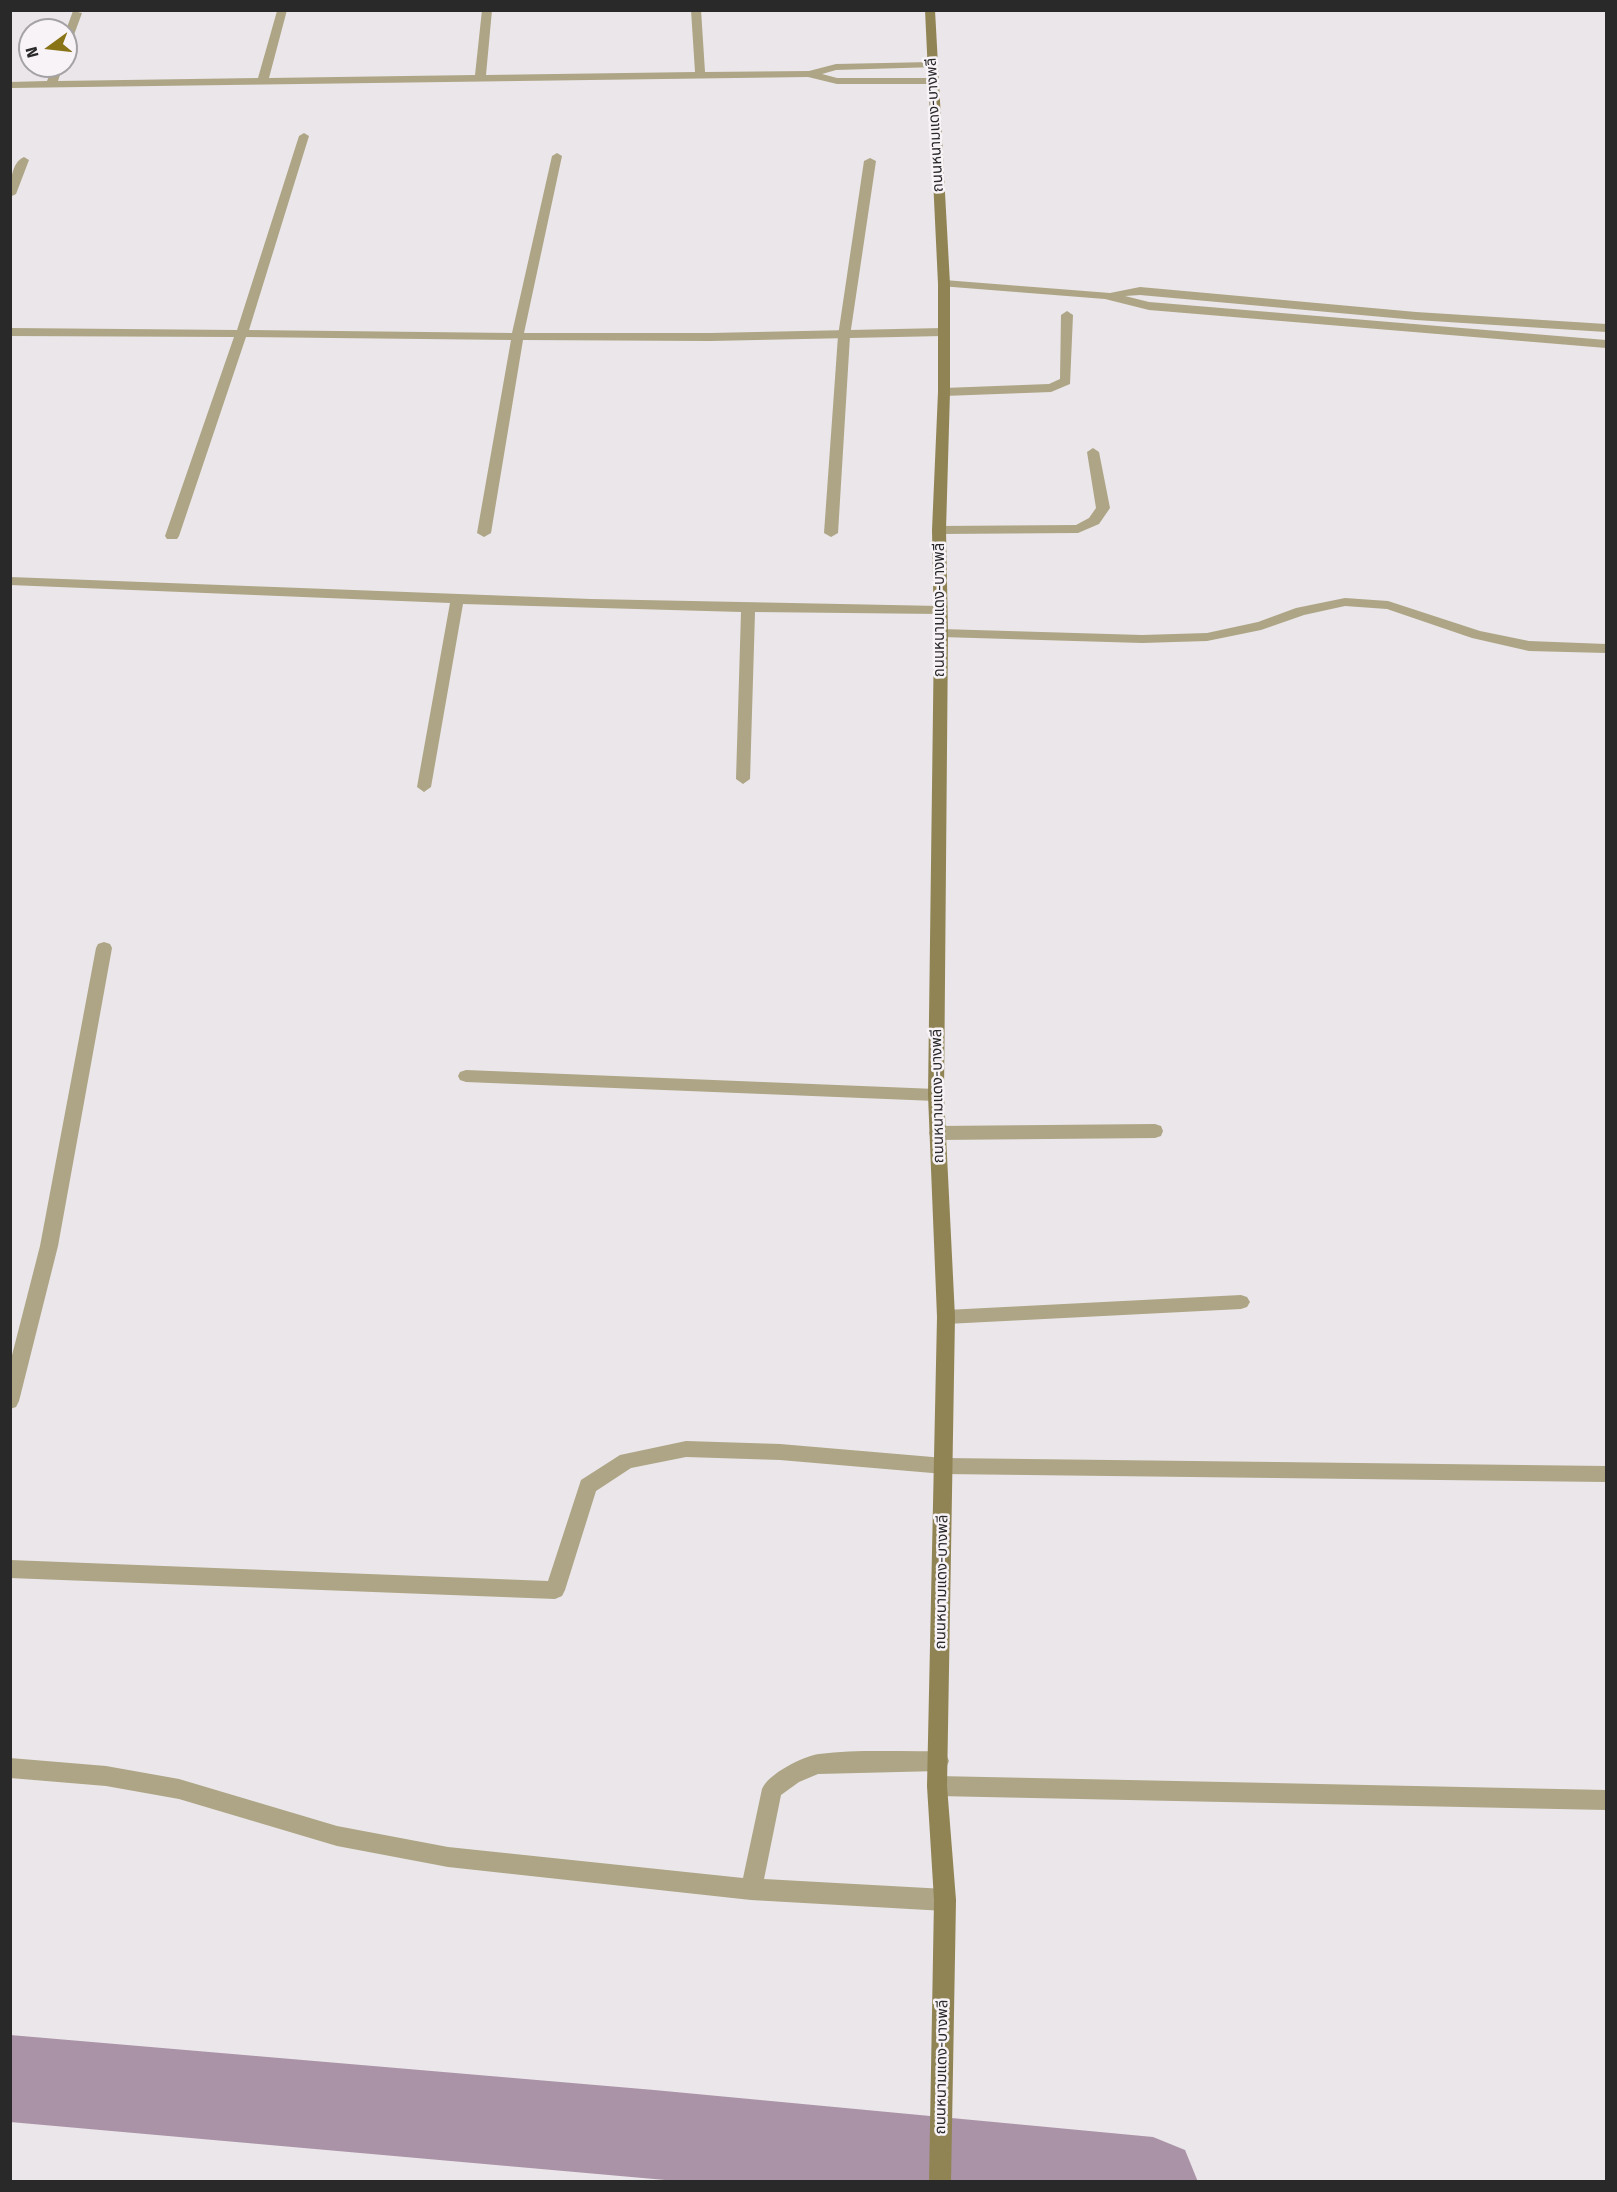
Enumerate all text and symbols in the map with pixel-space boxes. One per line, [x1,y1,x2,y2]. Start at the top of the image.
north arrow [18,18,78,78]
text: N [22,45,43,60]
street label: ถนนหนามแดง-บางพลี [922,57,948,193]
street label: ถนนหนามแดง-บางพลี [931,543,949,677]
street label: ถนนหนามแดง-บางพลี [928,1029,948,1163]
street label: ถนนหนามแดง-บางพลี [932,1515,952,1649]
street label: ถนนหนามแดง-บางพลี [932,2000,952,2134]

